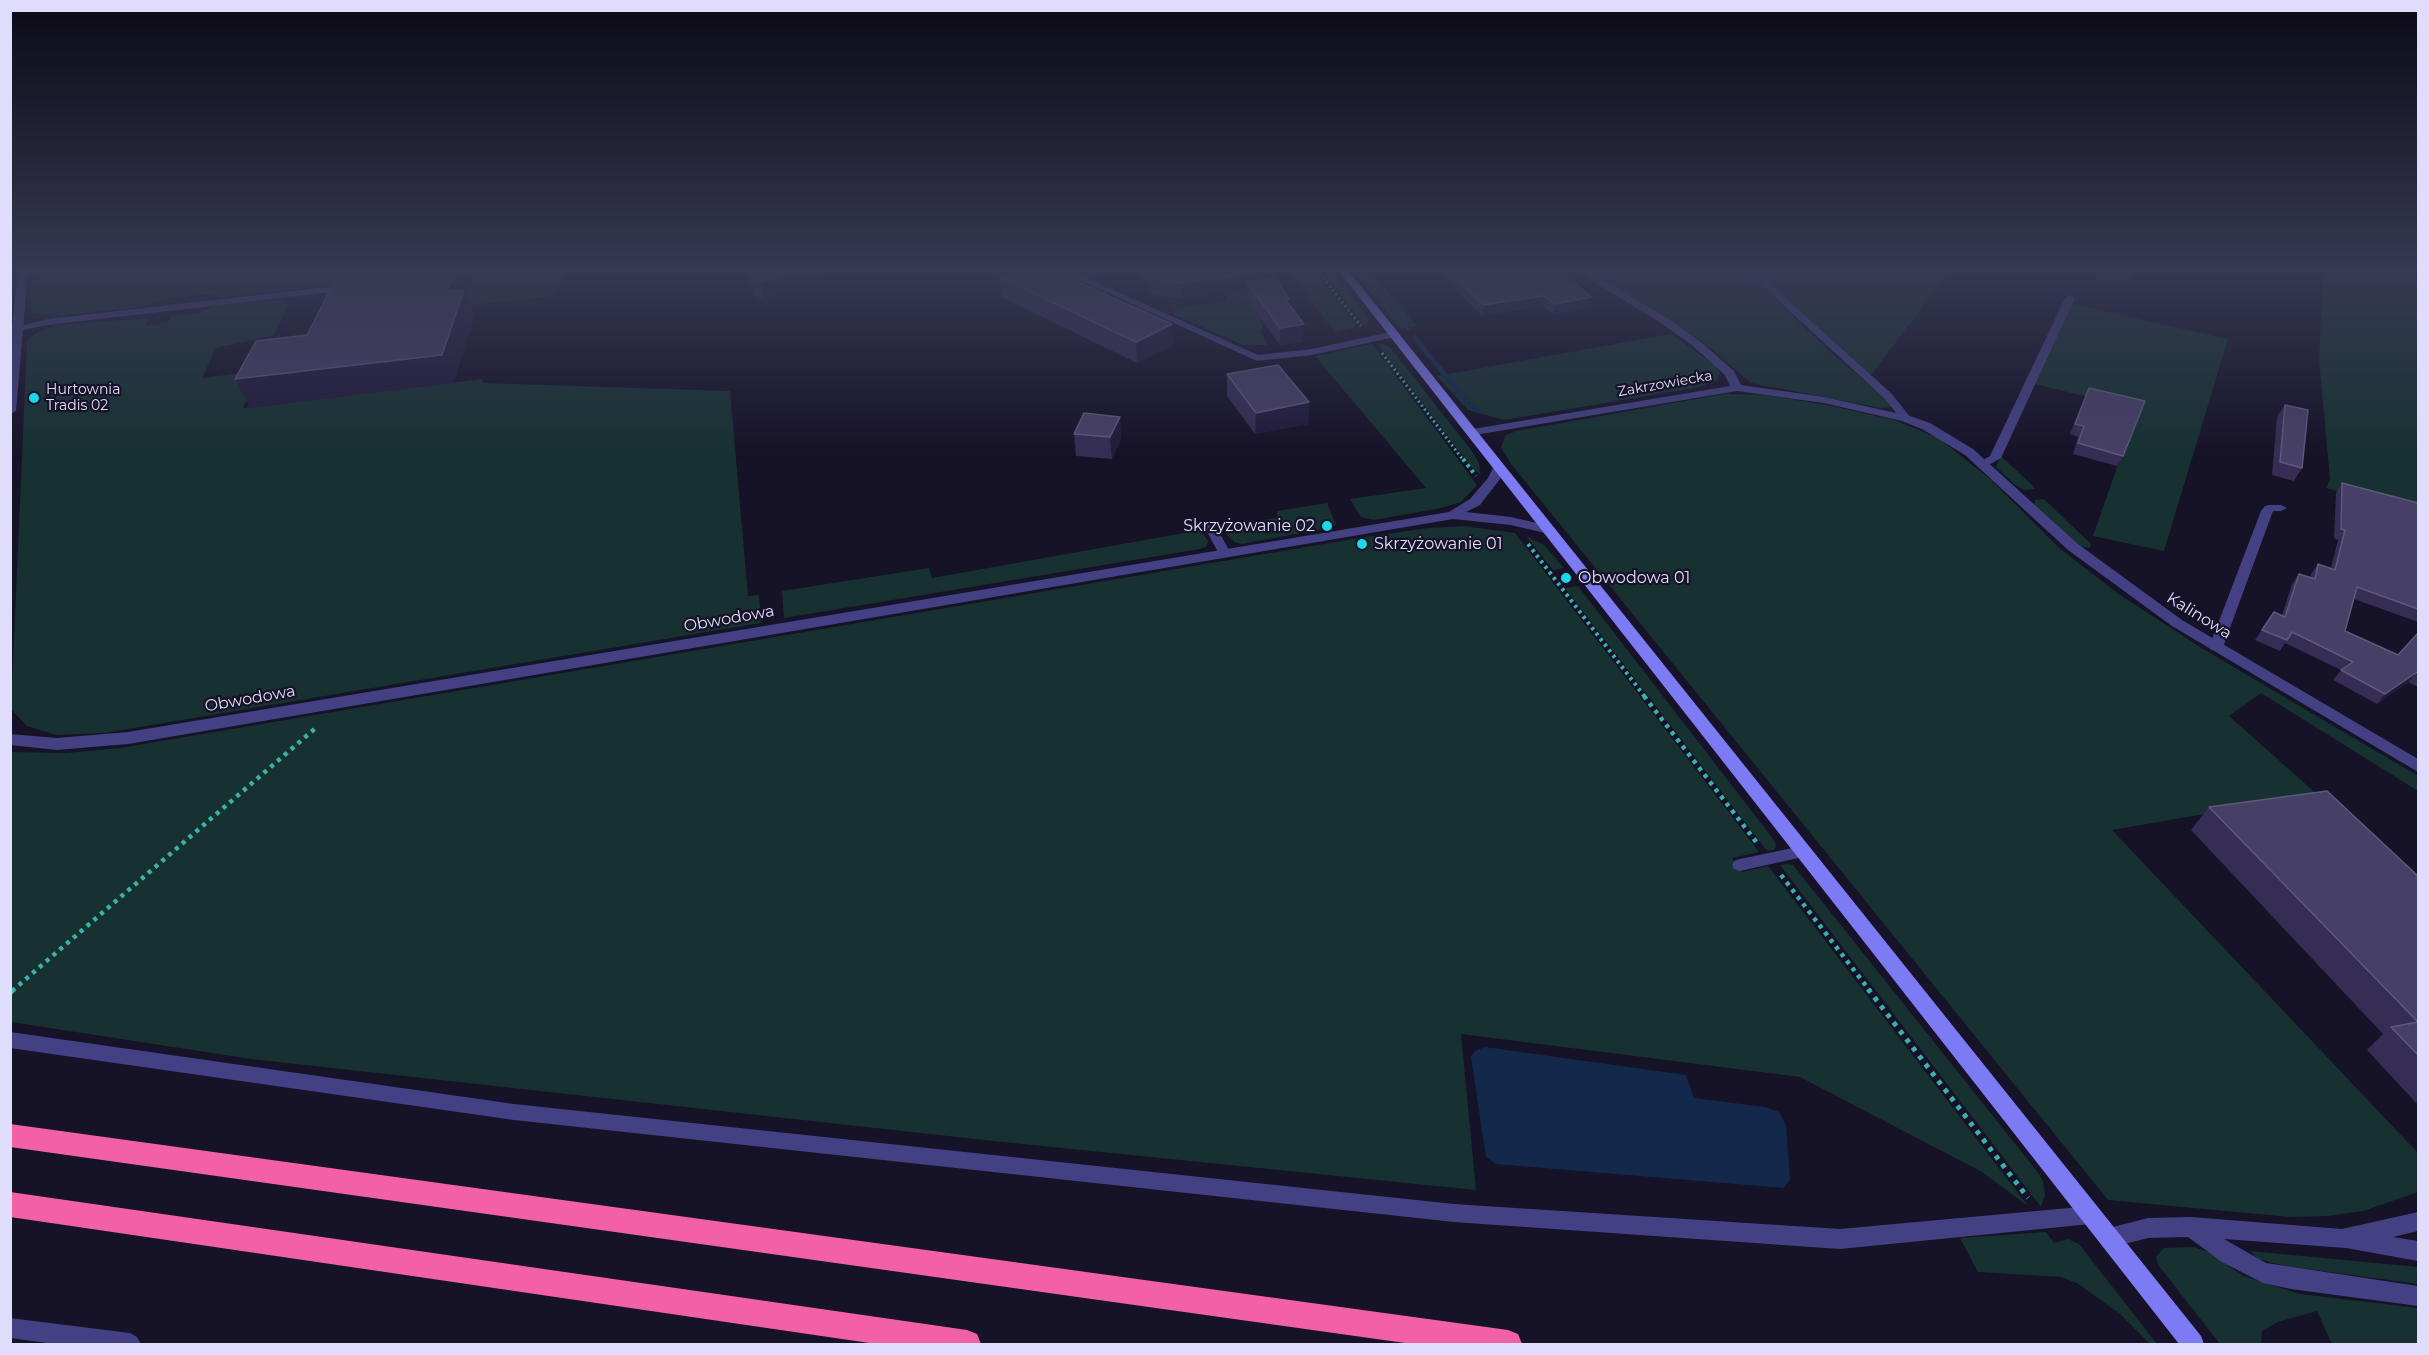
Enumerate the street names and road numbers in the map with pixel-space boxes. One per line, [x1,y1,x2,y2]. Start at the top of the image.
street label: Zakrzowiecka [1616,367,1714,401]
street label: Kalinowa [2163,589,2235,643]
street label: Obwodowa [682,602,776,636]
street label: Obwodowa [203,682,297,716]

